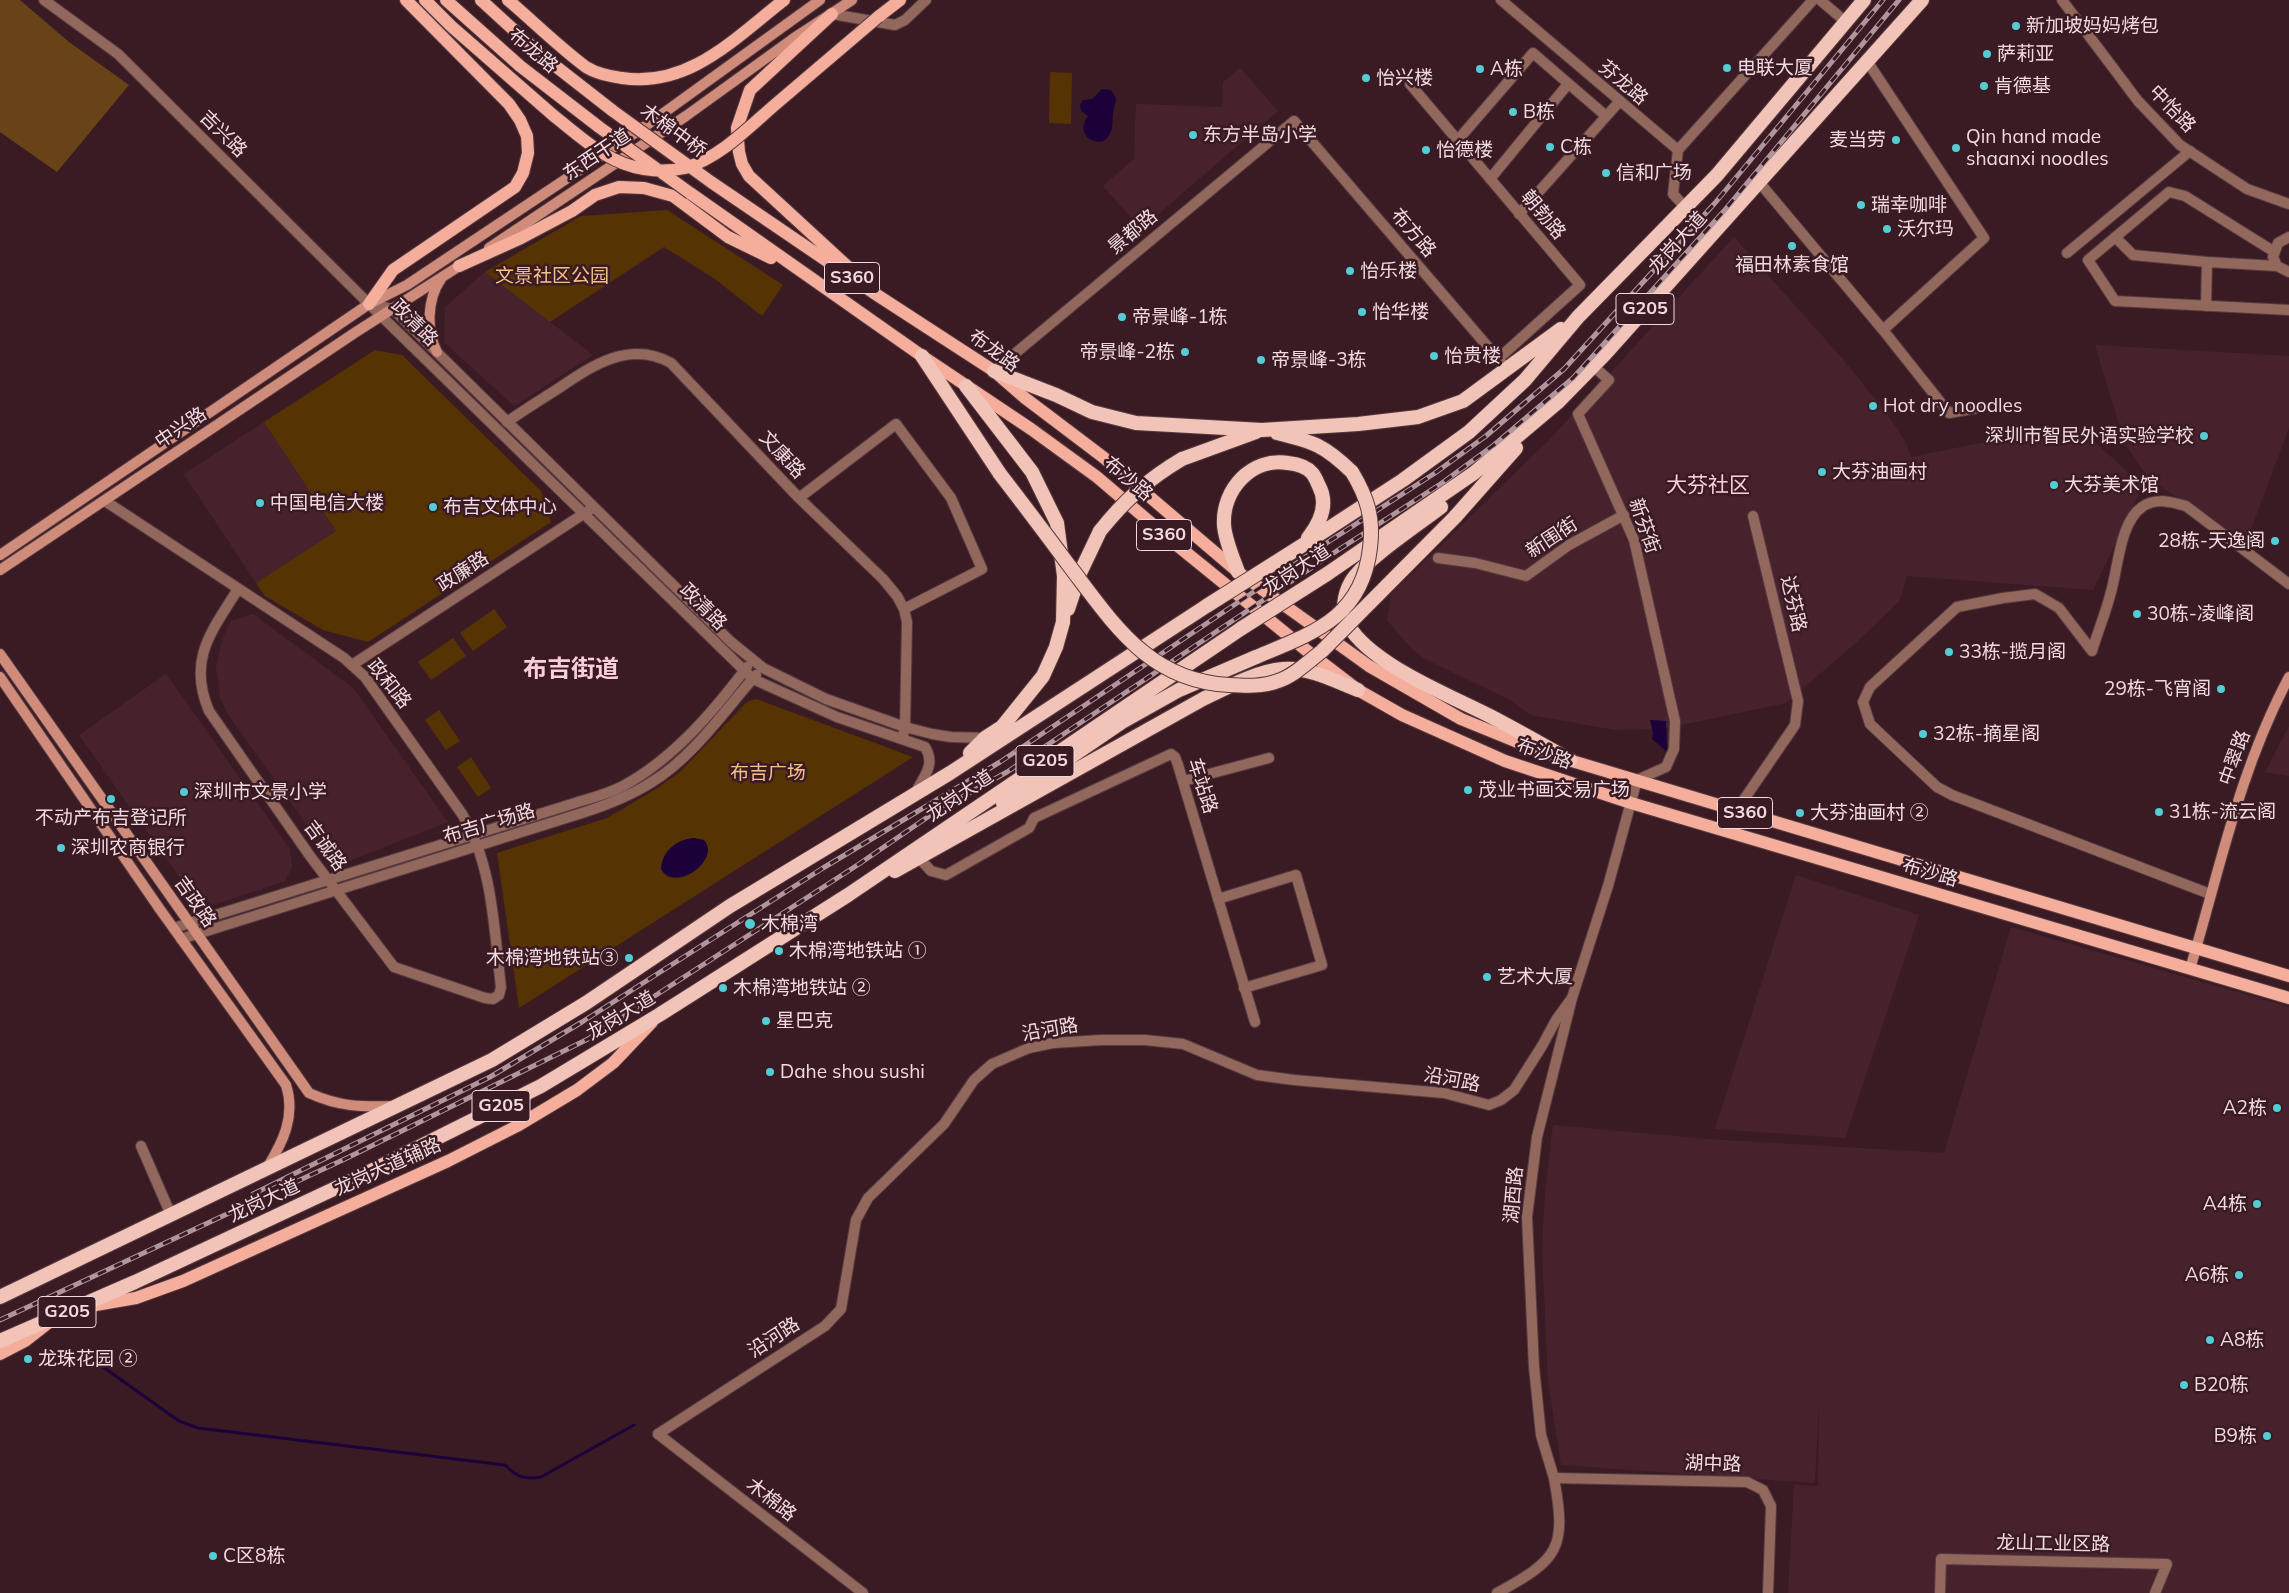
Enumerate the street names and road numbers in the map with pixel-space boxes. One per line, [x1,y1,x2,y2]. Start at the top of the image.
street label: 布龙路 [504,24,562,78]
street label: 芬龙路 [1594,56,1652,110]
street label: 中怡路 [2144,81,2200,137]
street label: 木棉中桥 [636,99,710,163]
street label: 吉兴路 [195,106,251,162]
street label: 东西干道 [559,124,635,186]
street label: 朝勃路 [1516,186,1570,244]
street label: 布方路 [1386,204,1440,262]
street label: 景都路 [1104,205,1162,259]
street label: 龙岗大道 [1644,207,1712,279]
road number: S360 [824,262,880,294]
road number: G205 [1616,294,1674,324]
street label: 政清路 [386,295,442,351]
street label: 布龙路 [964,325,1024,377]
street label: 中兴路 [151,403,211,453]
street label: 文康路 [754,426,810,484]
street label: 布沙路 [1099,452,1157,506]
street label: 新芬街 [1624,495,1664,557]
street label: 新围街 [1522,513,1582,563]
road number: S360 [1136,520,1192,550]
street label: 龙岗大道 [1259,540,1335,600]
street label: 政廉路 [433,547,493,597]
street label: 达芬路 [1775,574,1811,634]
street label: 政清路 [675,579,731,635]
street label: 政和路 [362,655,416,713]
street label: 中翠路 [2215,727,2255,789]
street label: 布沙路 [1513,734,1575,774]
road number: G205 [1016,746,1074,776]
street label: 车站路 [1182,755,1222,817]
street label: 龙岗大道 [922,765,998,827]
road number: S360 [1718,798,1772,828]
street label: 布吉广场路 [440,799,538,849]
street label: 吉诚路 [299,816,351,876]
street label: 布沙路 [1899,854,1961,892]
street label: 吉政路 [169,872,221,932]
street label: 龙岗大道 [583,987,659,1045]
street label: 沿河路 [1020,1014,1080,1046]
street label: 沿河路 [1422,1063,1482,1097]
road number: G205 [472,1090,530,1122]
street label: 龙岗大道辅路 [331,1133,445,1201]
street label: 湖西路 [1500,1166,1528,1224]
street label: 龙岗大道 [225,1175,303,1227]
road number: G205 [38,1296,96,1328]
street label: 沿河路 [744,1313,804,1363]
street label: 湖中路 [1684,1452,1742,1476]
street label: 木棉路 [742,1473,800,1527]
street label: 龙山工业区路 [1996,1532,2110,1556]

